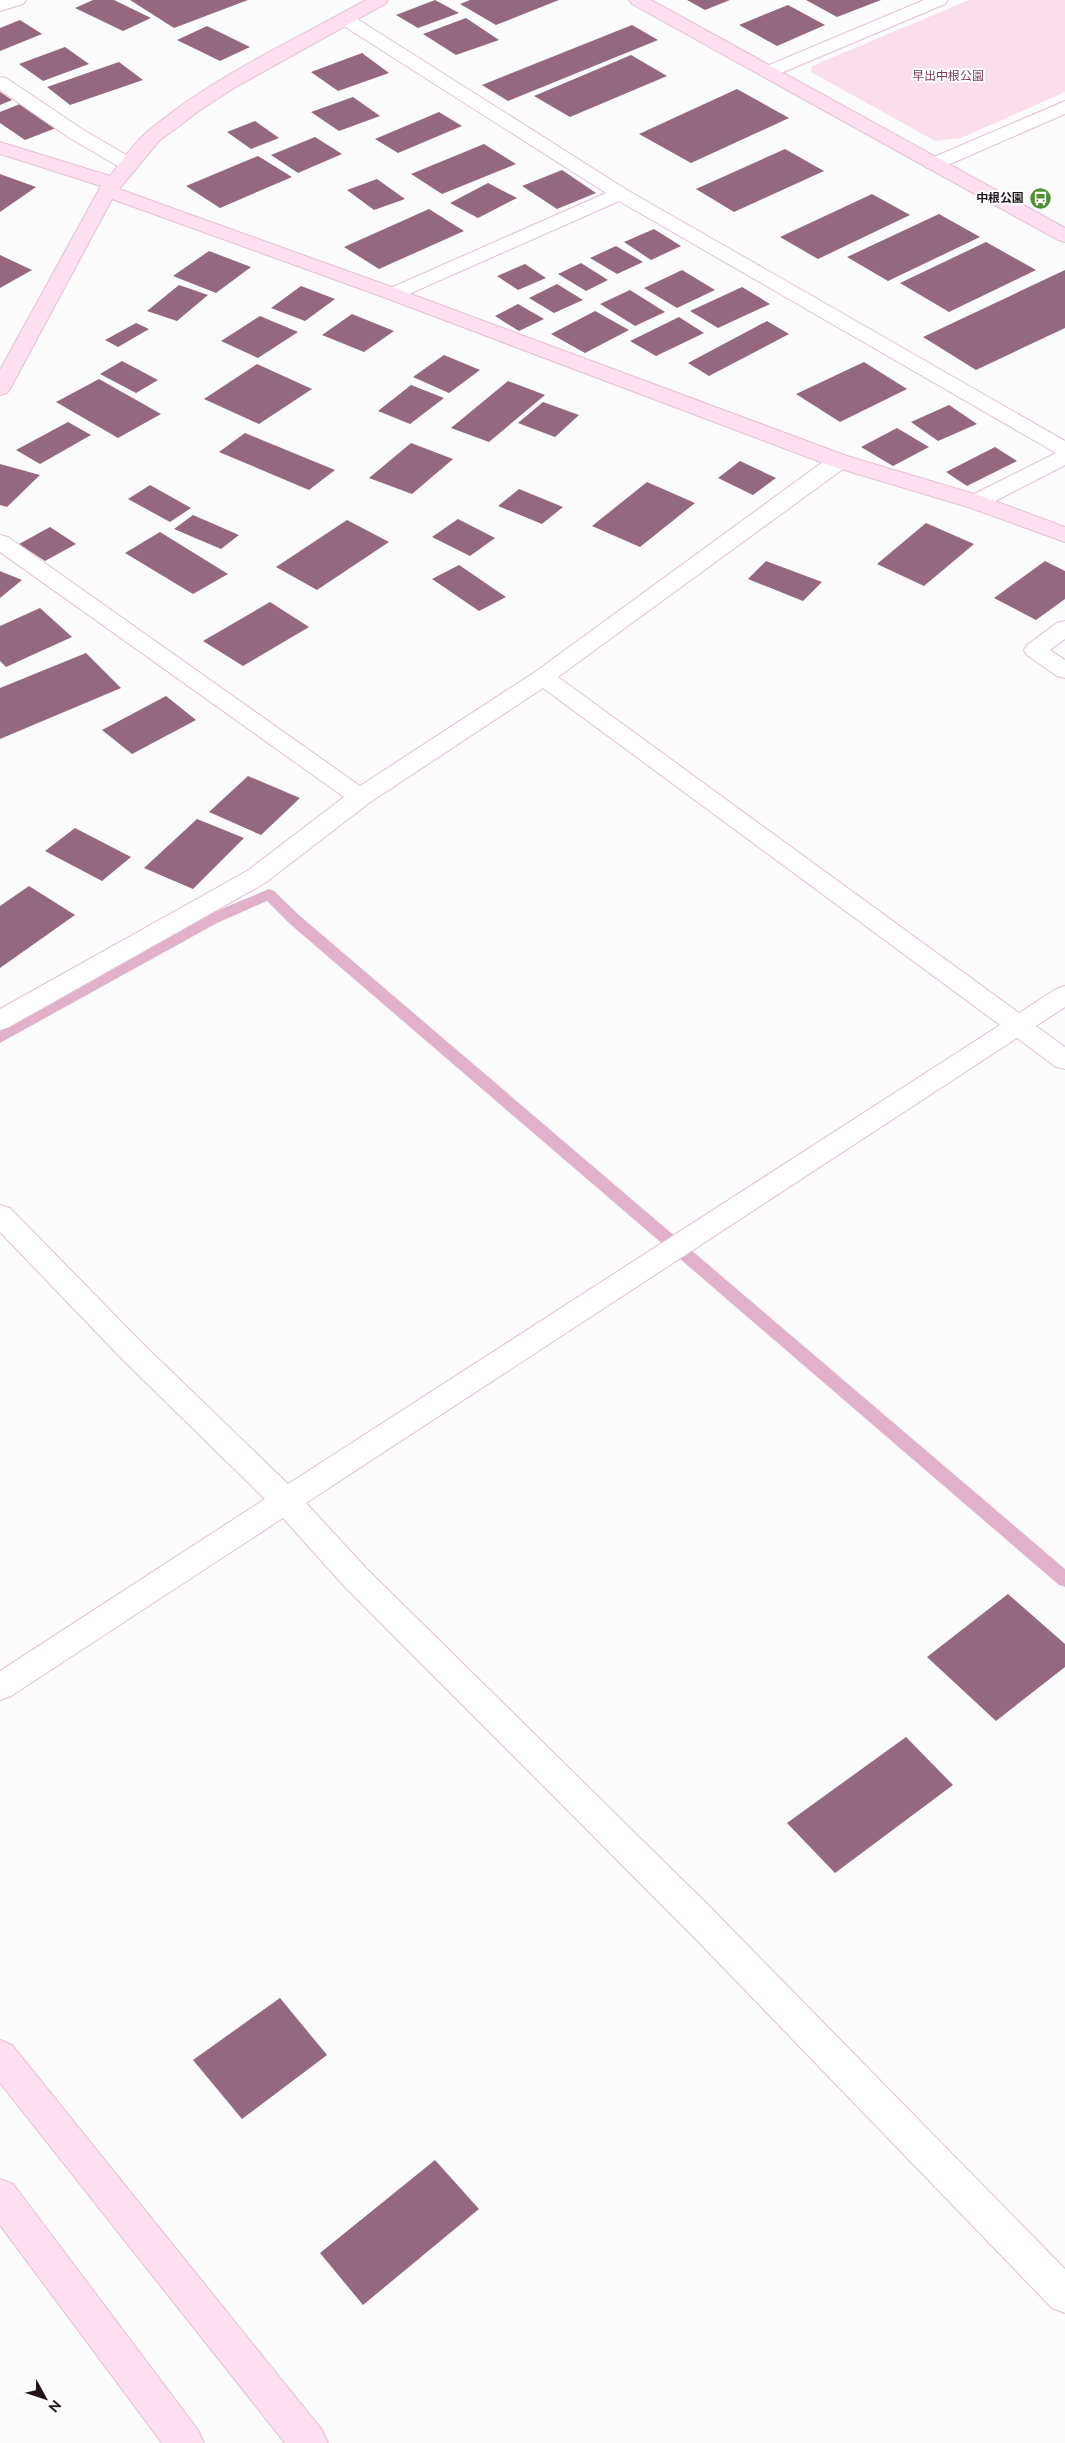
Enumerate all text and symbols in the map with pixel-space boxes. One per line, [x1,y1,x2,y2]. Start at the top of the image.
park label: 早出中根公園 [912,69,984,83]
bus stop icon: 中根公園 [1028,186,1052,210]
place label: 中根公園 [976,191,1024,205]
north arrow [20,2373,70,2423]
text: N [45,2397,65,2416]

